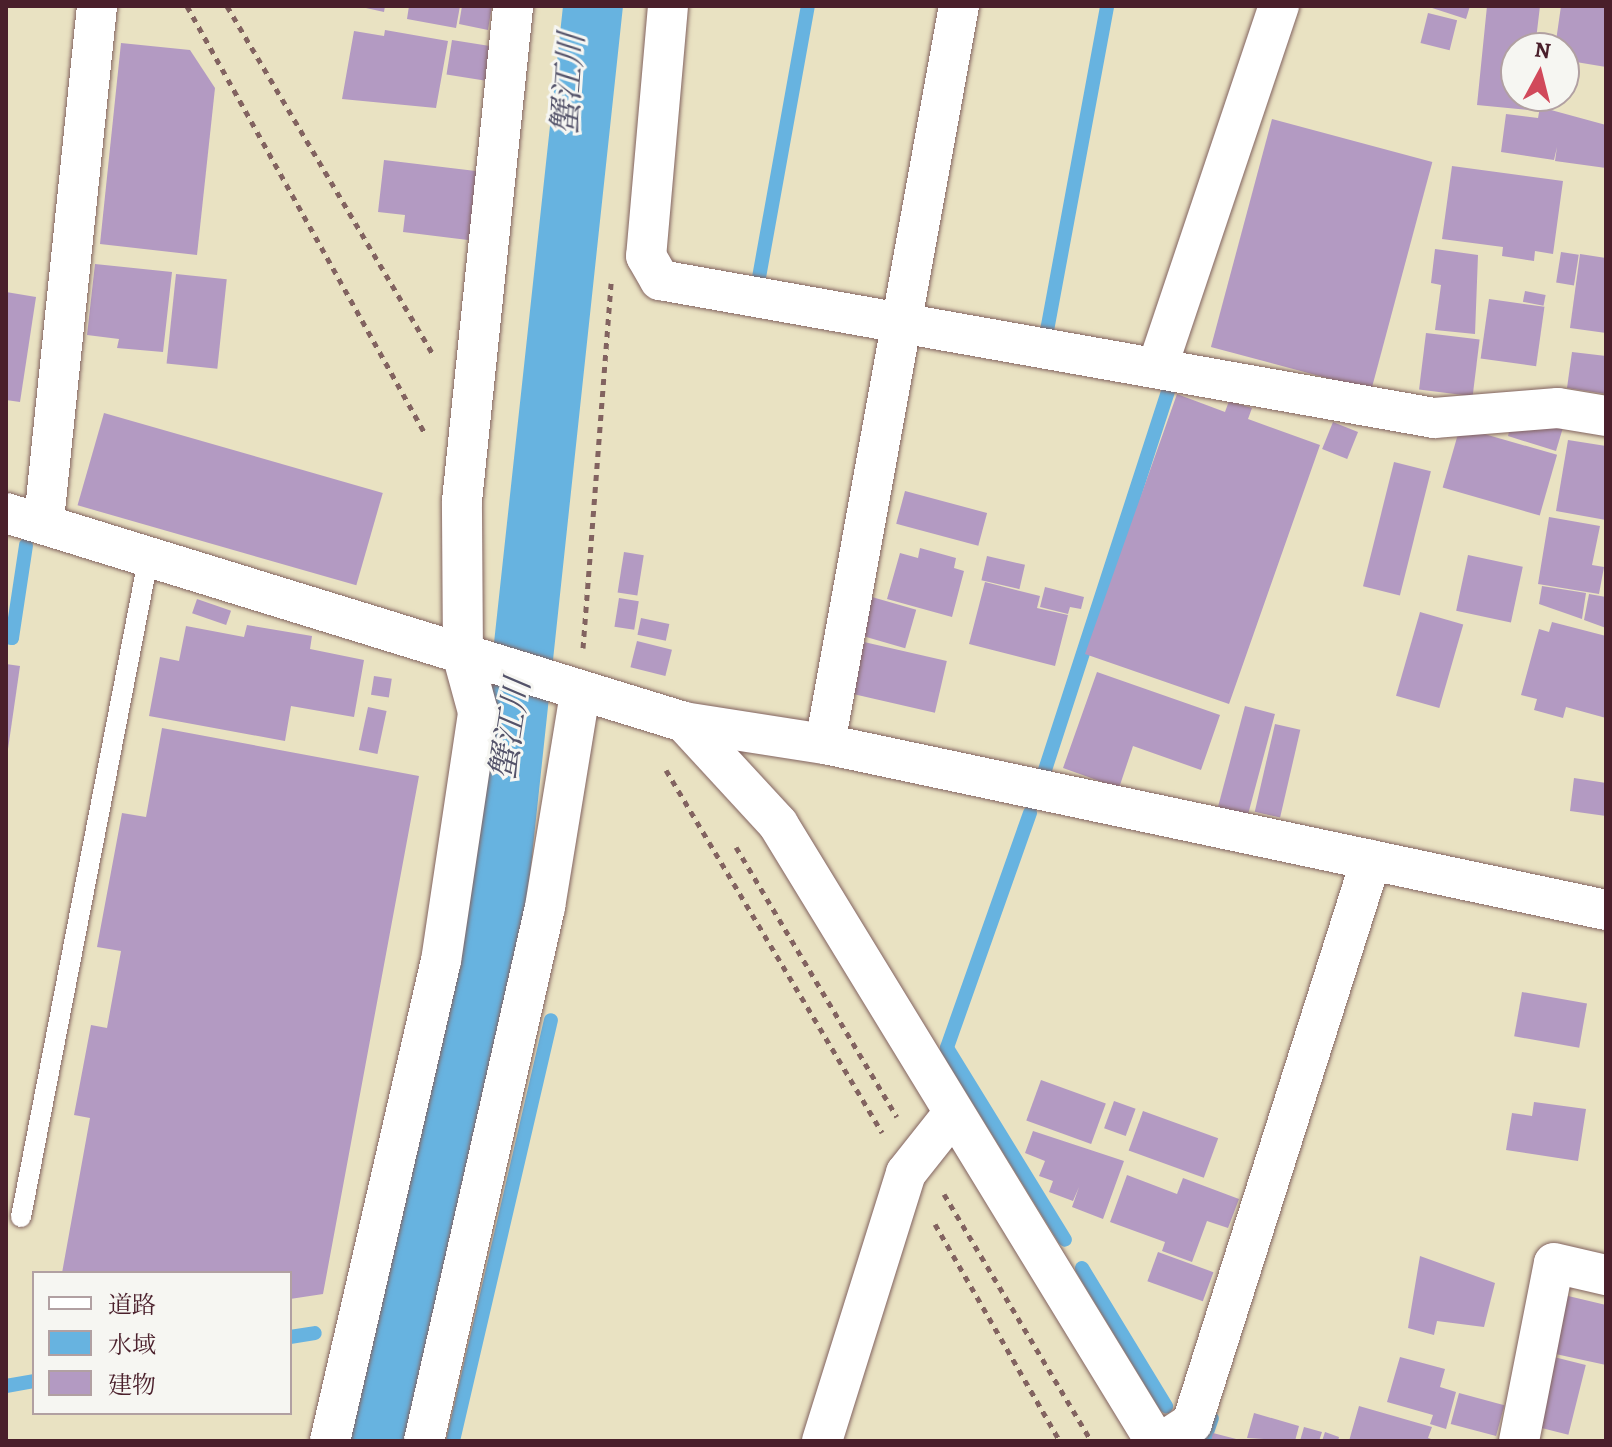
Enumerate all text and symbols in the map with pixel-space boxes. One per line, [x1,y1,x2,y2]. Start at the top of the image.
water label: 蟹江川 [544,32,592,136]
north arrow [1500,32,1580,112]
text: N [1533,34,1552,66]
water label: 蟹江川 [482,675,538,783]
legend [32,1271,292,1415]
text: 道路 [108,1289,156,1321]
text: 水域 [108,1329,156,1361]
text: 建物 [108,1369,156,1401]

